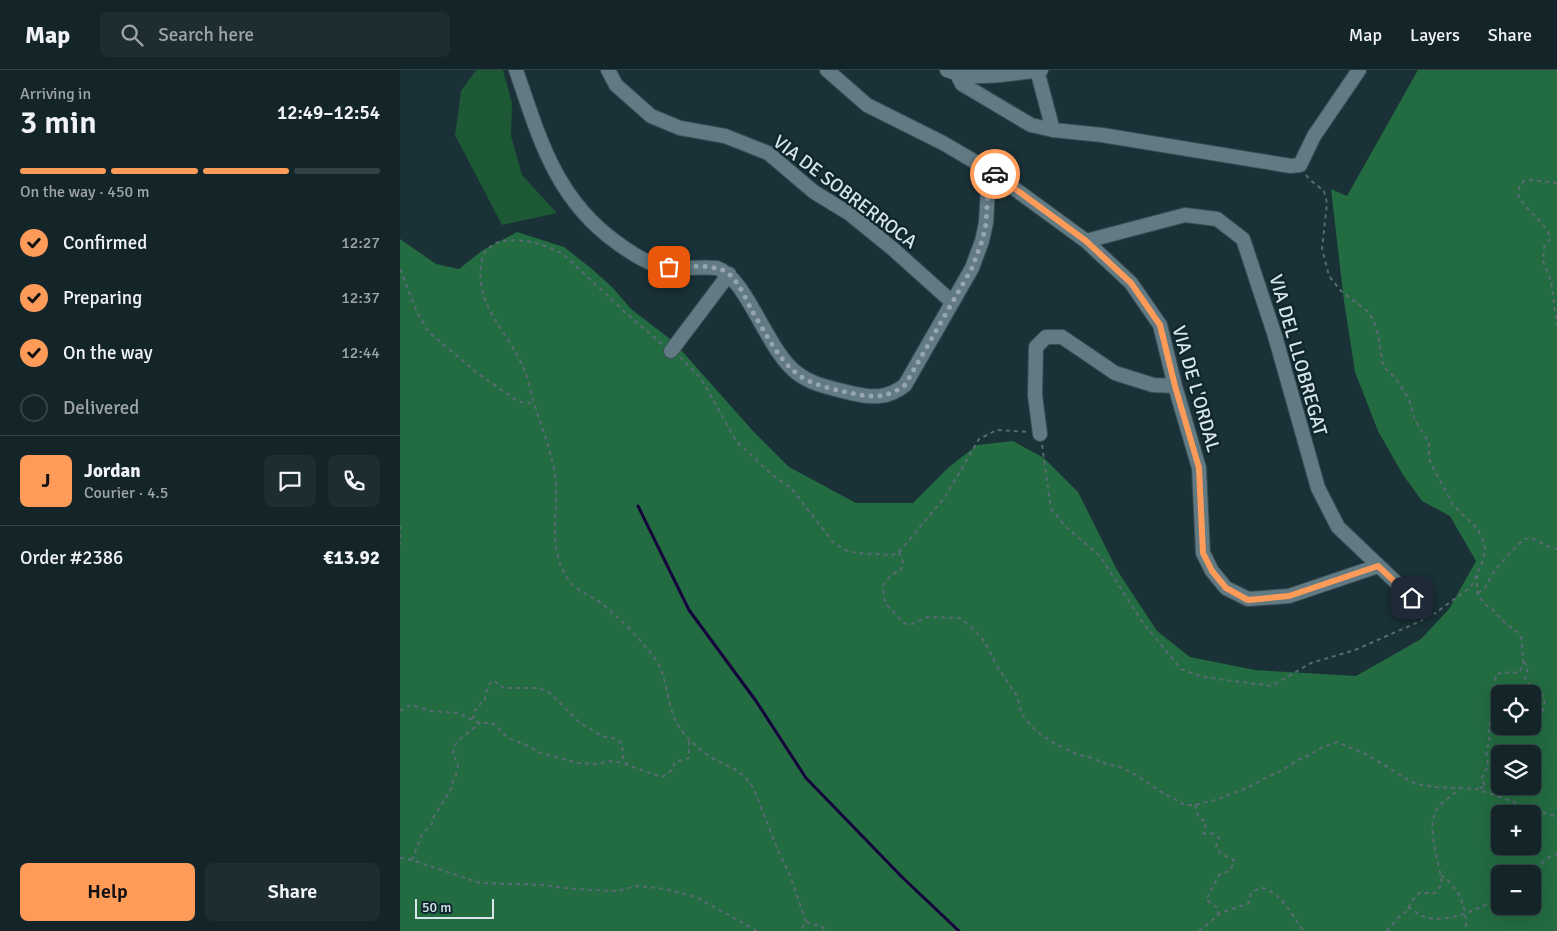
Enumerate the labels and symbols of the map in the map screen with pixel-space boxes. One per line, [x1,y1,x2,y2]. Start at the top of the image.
street label: VIA DE SOBRERROCA [768,130,922,254]
courier [970,149,1020,199]
pin [648,246,690,288]
street label: VIA DEL LLOBREGAT [1264,272,1333,439]
street label: VIA DE L'ORDAL [1166,323,1226,455]
pin [1391,577,1433,619]
scale bar [415,896,494,919]

